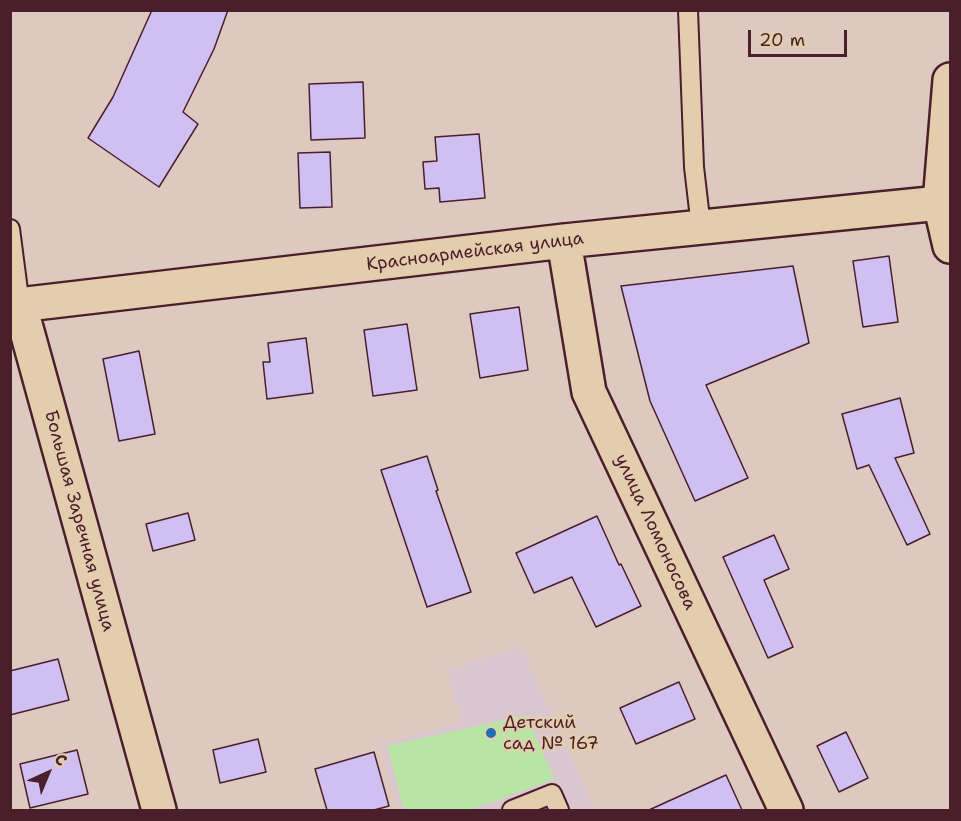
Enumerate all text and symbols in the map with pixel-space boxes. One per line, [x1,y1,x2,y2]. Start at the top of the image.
scale bar [751,18,850,56]
text: 20 m [759,28,805,52]
street label: Красноармейская улица [365,228,585,276]
street label: Большая Заречная улица [39,408,119,634]
street label: улица Ломоносова [609,451,701,613]
place label: Детский сад № 167 [503,712,599,754]
marker: Детский сад № 167 [484,726,498,740]
north arrow [18,743,78,803]
text: С [50,749,72,771]

